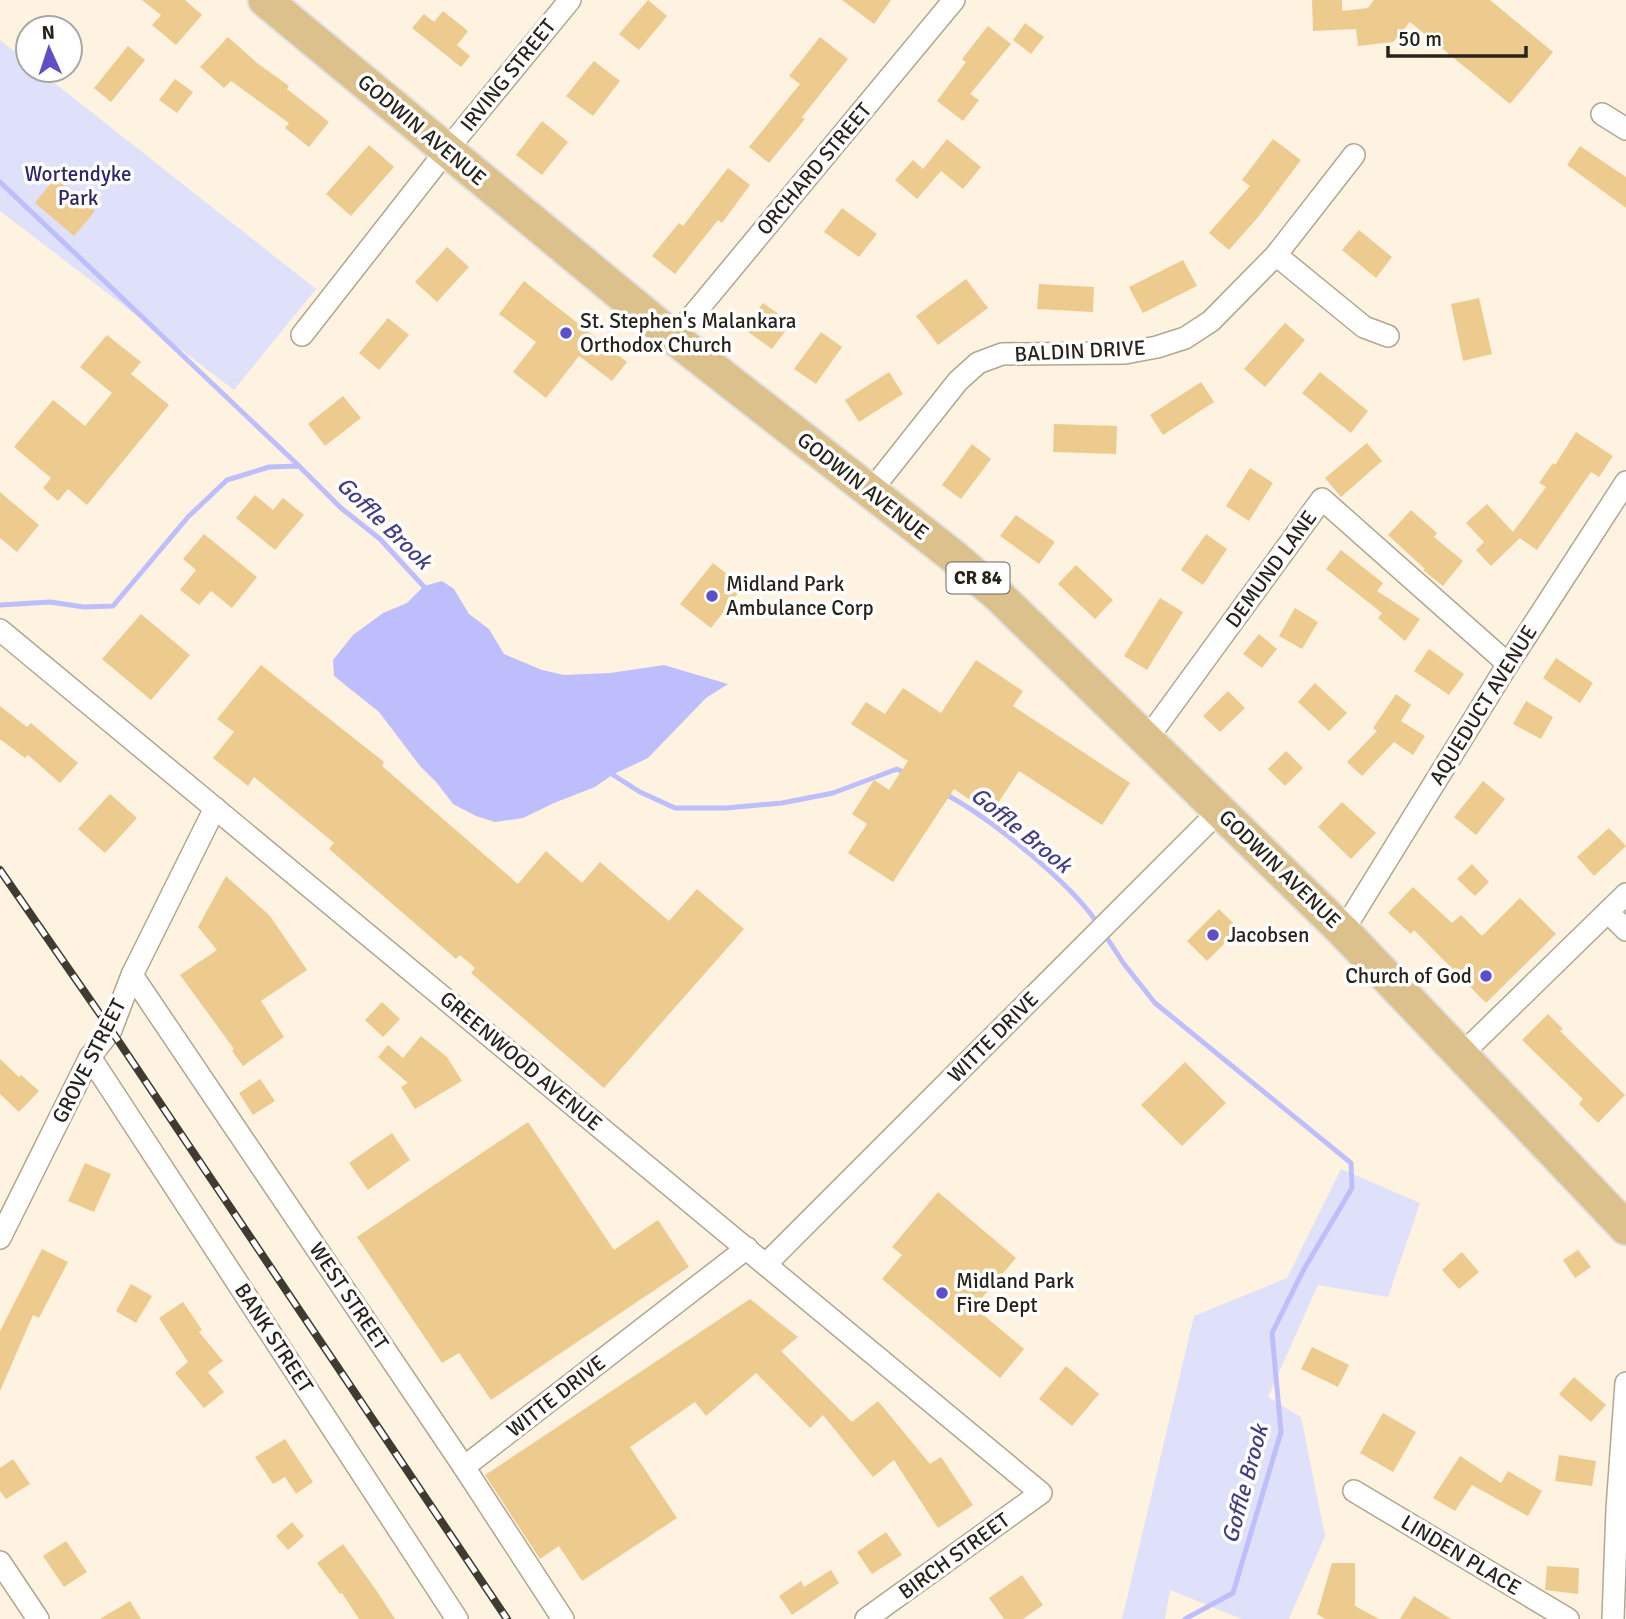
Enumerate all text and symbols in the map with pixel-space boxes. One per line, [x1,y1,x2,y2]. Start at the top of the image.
street label: IRVING STREET [455,13,562,136]
north arrow [14,14,84,84]
scale bar [1388,14,1526,58]
text: N [41,21,55,45]
text: 50 m [1398,26,1442,52]
street label: GODWIN AVENUE [352,69,492,191]
street label: ORCHARD STREET [751,97,877,240]
park label: Wortendyke Park [25,161,131,211]
place label: St. Stephen's Malankara Orthodox Church [580,308,796,358]
marker: St. Stephen's Malankara Orthodox Church [558,325,574,341]
street label: BALDIN DRIVE [1014,335,1146,367]
street label: GODWIN AVENUE [792,427,934,545]
water label: Goffle Brook [330,470,439,577]
street label: DEMUND LANE [1220,505,1322,633]
road number: CR 84 [946,562,1010,594]
place label: Midland Park Ambulance Corp [726,571,874,621]
marker: Midland Park Ambulance Corp [704,588,720,604]
street label: AQUEDUCT AVENUE [1423,620,1543,790]
water label: Goffle Brook [965,781,1079,881]
street label: GODWIN AVENUE [1214,804,1346,934]
place label: Jacobsen [1227,922,1309,948]
marker: Jacobsen [1205,927,1221,943]
place label: Church of God [1345,963,1472,989]
marker: Church of God [1478,968,1494,984]
street label: GREENWOOD AVENUE [435,986,607,1136]
street label: WITTE DRIVE [942,986,1044,1088]
street label: GROVE STREET [47,994,132,1128]
street label: WEST STREET [304,1237,395,1355]
place label: Midland Park Fire Dept [956,1268,1075,1318]
street label: BANK STREET [229,1278,319,1398]
marker: Midland Park Fire Dept [934,1285,950,1301]
street label: WITTE DRIVE [501,1349,611,1443]
water label: Goffle Brook [1215,1419,1275,1546]
street label: BIRCH STREET [893,1507,1015,1605]
street label: LINDEN PLACE [1396,1509,1526,1601]

